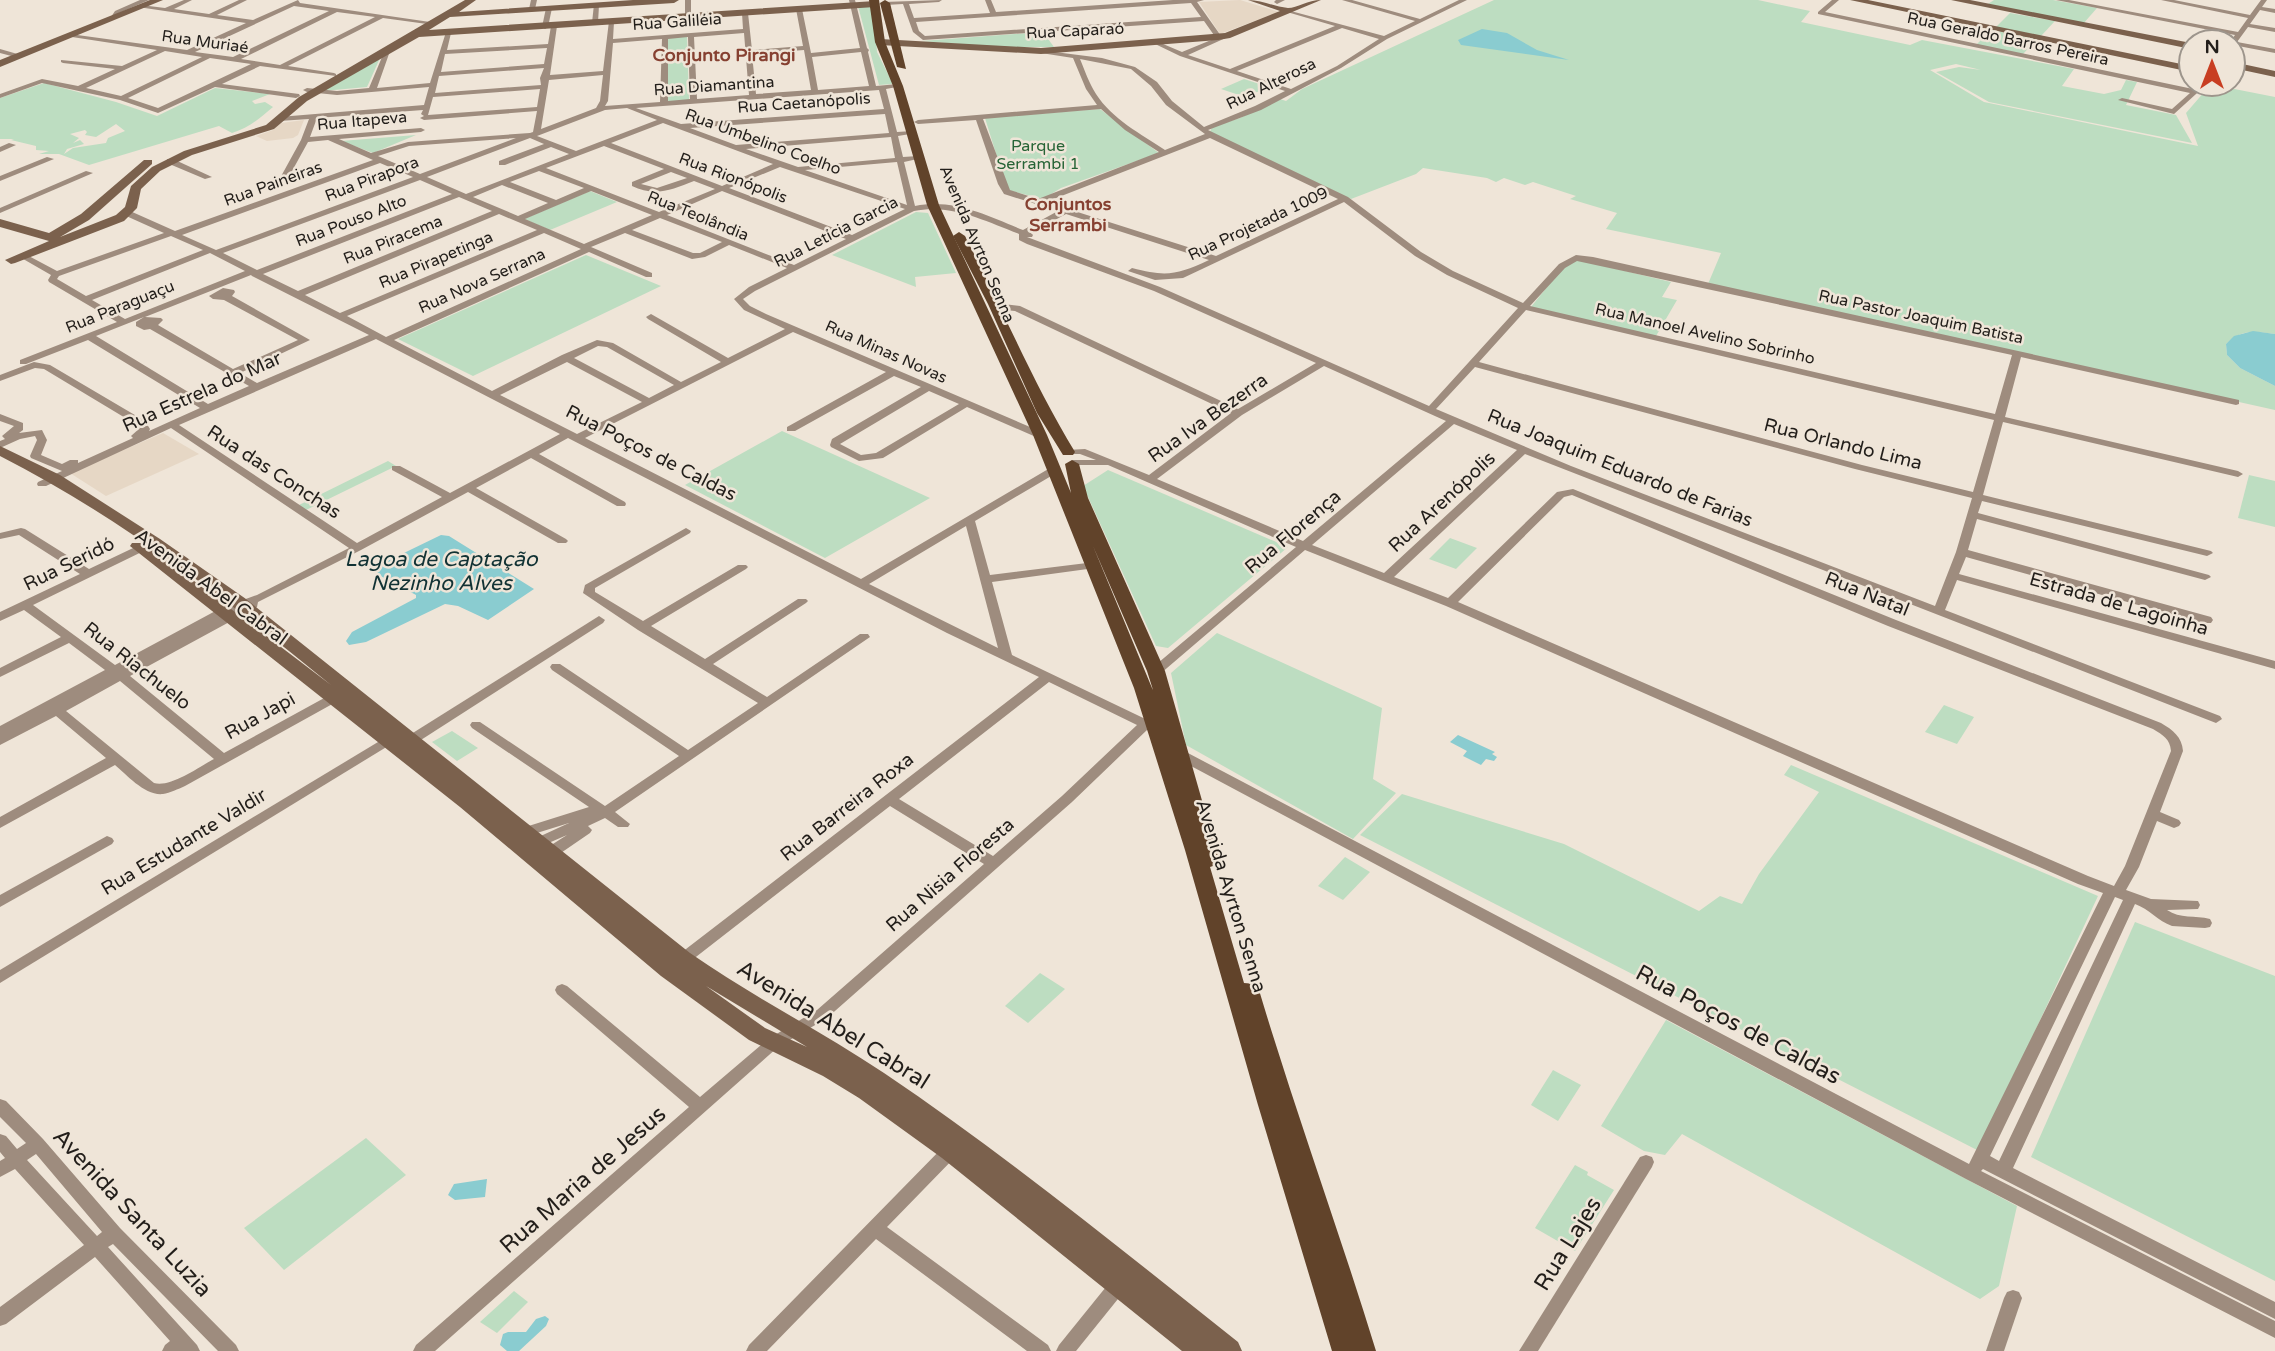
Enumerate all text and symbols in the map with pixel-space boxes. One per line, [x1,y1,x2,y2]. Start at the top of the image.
street label: Rua Geraldo Barros Pereira [1905,8,2111,70]
street label: Rua Galiléia [632,9,722,35]
street label: Rua Caparaó [1025,18,1125,44]
street label: Rua Muriaé [160,26,250,58]
north arrow [2177,28,2247,98]
text: N [2204,36,2220,58]
district label: Conjunto Pirangi [652,44,796,66]
street label: Rua Alterosa [1223,54,1319,114]
street label: Rua Diamantina [653,72,775,100]
street label: Rua Caetanópolis [737,88,871,118]
street label: Rua Umbelino Coelho [682,104,844,180]
street label: Rua Itapeva [316,107,408,135]
park label: Parque Serrambi 1 [996,136,1080,174]
street label: Rua Rionópolis [676,148,790,208]
street label: Rua Pirapora [322,152,422,206]
street label: Rua Paineiras [221,157,325,211]
street label: Avenida Ayrton Senna [935,162,1019,326]
street label: Rua Projetada 1009 [1185,183,1331,265]
street label: Rua Teolândia [644,187,752,245]
street label: Rua Pouso Alto [293,191,409,251]
street label: Rua Letícia Garcia [771,192,901,272]
district label: Conjuntos Serrambi [1025,193,1112,236]
street label: Rua Piracema [340,211,446,269]
street label: Rua Pirapetinga [376,227,496,293]
street label: Rua Nova Serrana [415,244,549,318]
street label: Rua Paraguaçu [63,276,177,338]
street label: Rua Pastor Joaquim Batista [1817,286,2025,348]
street label: Rua Manoel Avelino Sobrinho [1593,299,1817,369]
street label: Rua Minas Novas [822,316,950,388]
street label: Rua Estrela do Mar [119,347,286,437]
street label: Rua Iva Bezerra [1144,369,1272,467]
street label: Rua Poços de Caldas [562,400,740,506]
street label: Rua Joaquim Eduardo de Farias [1484,405,1756,531]
street label: Rua Orlando Lima [1761,414,1925,474]
street label: Rua das Conchas [203,421,345,523]
street label: Rua Arenópolis [1384,447,1500,557]
street label: Rua Florença [1241,485,1345,579]
street label: Avenida Abel Cabral [130,524,292,650]
street label: Rua Seridó [20,532,118,596]
water label: Lagoa de Captação Nezinho Alves [345,547,539,596]
street label: Rua Natal [1822,567,1912,621]
street label: Estrada de Lagoinha [2027,568,2211,640]
street label: Rua Riachuelo [79,617,195,715]
street label: Rua Japi [221,688,299,744]
street label: Rua Barreira Roxa [776,748,918,866]
street label: Rua Estudante Valdir [97,784,271,900]
street label: Avenida Ayrton Senna [1191,797,1271,995]
street label: Rua Nisia Floresta [881,813,1019,937]
street label: Avenida Abel Cabral [732,954,934,1096]
street label: Rua Poços de Caldas [1631,959,1845,1091]
street label: Rua Maria de Jesus [494,1100,672,1260]
street label: Avenida Santa Luzia [47,1123,217,1303]
street label: Rua Lajes [1528,1192,1608,1296]

